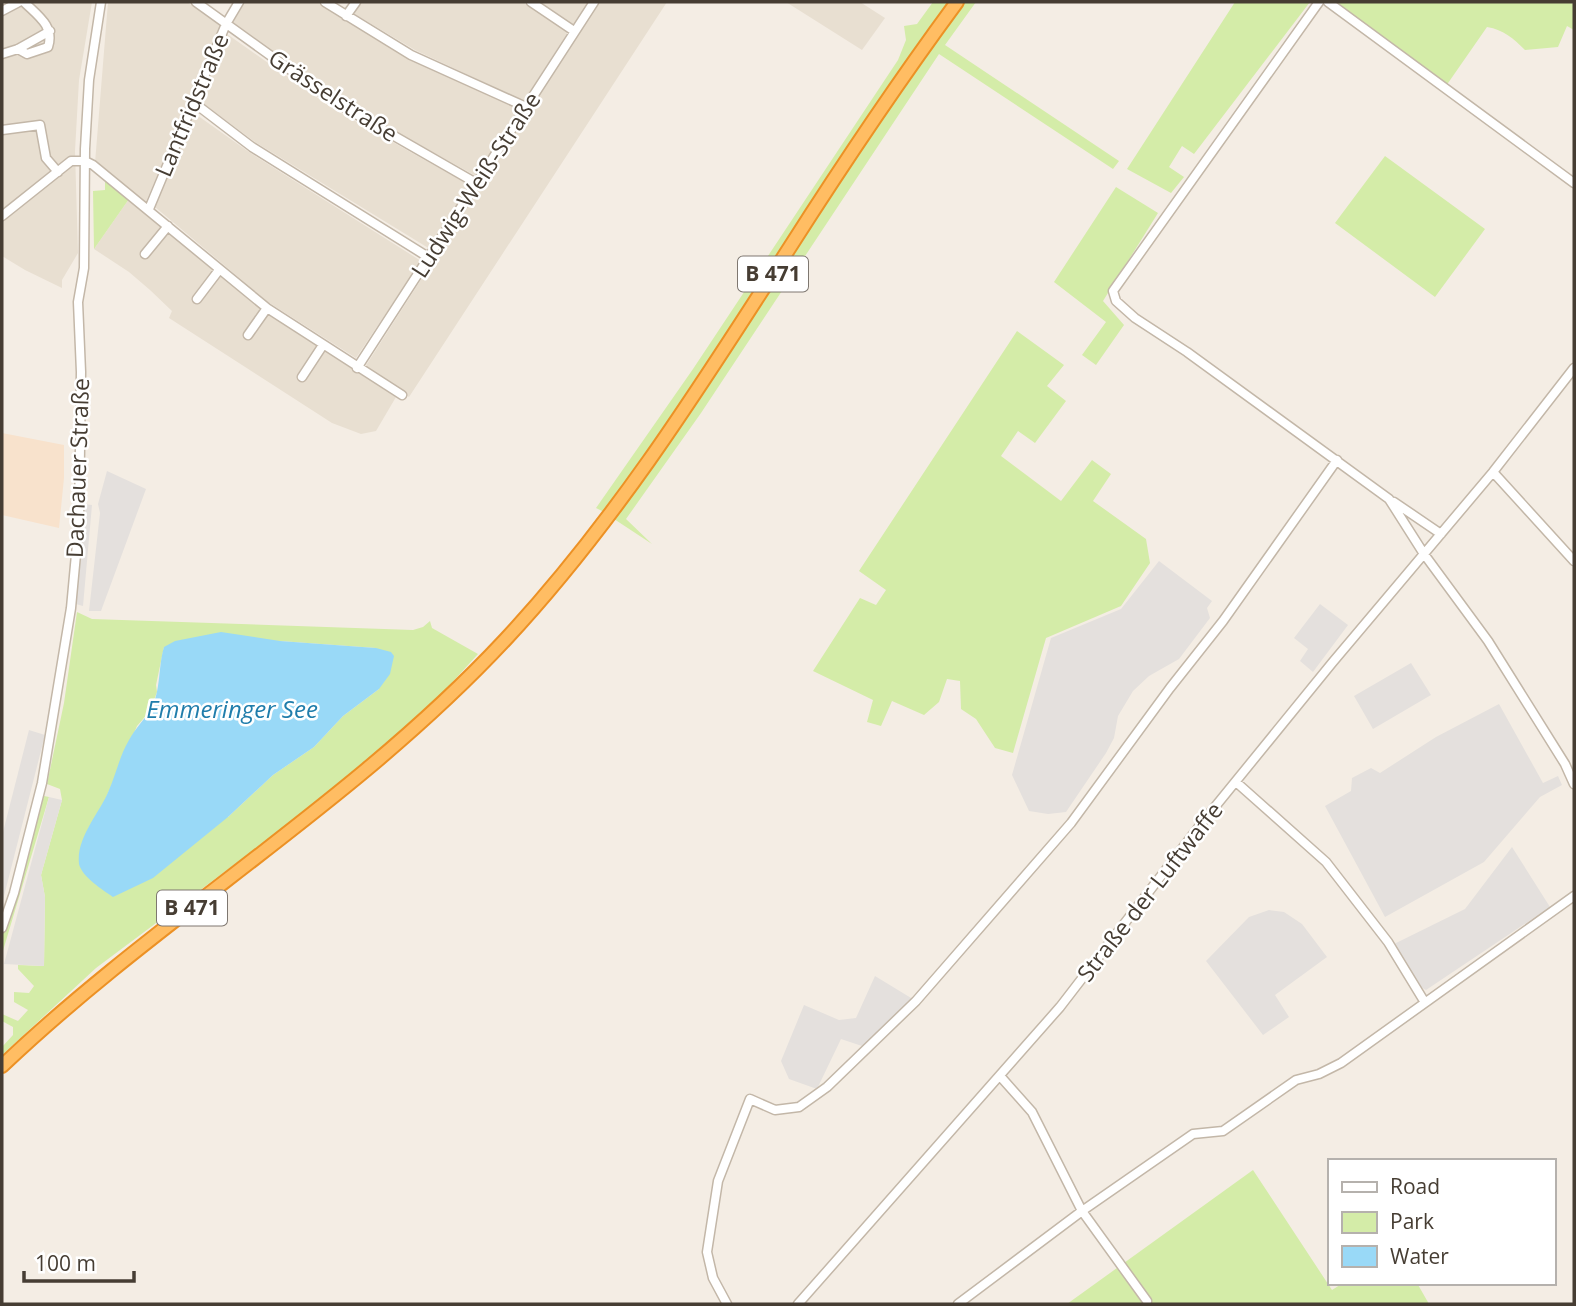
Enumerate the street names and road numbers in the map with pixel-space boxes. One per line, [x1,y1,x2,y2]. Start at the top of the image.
street label: Lantfridstraße [147,28,236,181]
street label: Grässelstraße [263,41,404,149]
street label: Ludwig-Weiß-Straße [403,85,547,284]
road number: B 471 [738,256,808,292]
street label: Dachauer Straße [58,377,96,558]
street label: Straße der Luftwaffe [1069,795,1229,988]
road number: B 471 [157,890,227,926]

